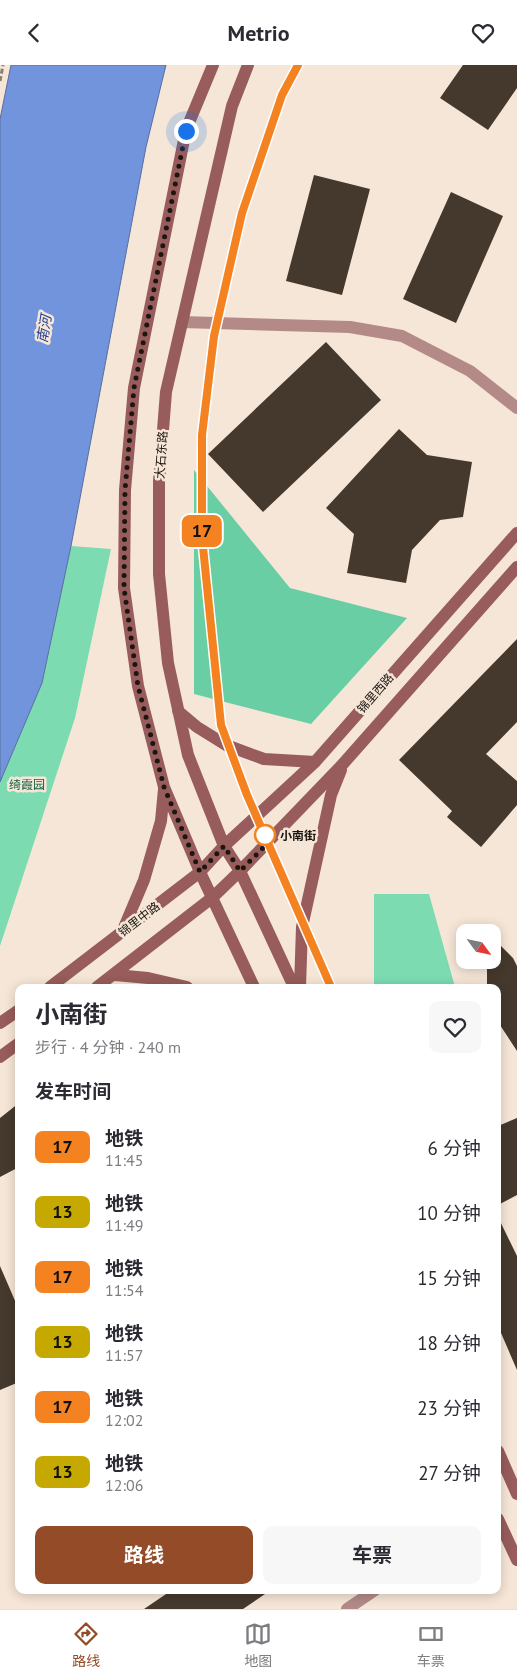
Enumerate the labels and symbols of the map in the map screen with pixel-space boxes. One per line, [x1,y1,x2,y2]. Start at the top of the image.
your location [174,119,199,144]
water label: 南河 [33,311,56,344]
street label: 大石东路 [152,431,170,479]
line badge: 17 [180,515,224,547]
street label: 锦里西路 [354,670,396,716]
park label: 绮霞园 [9,777,45,792]
marker: 小南街 [254,824,276,846]
place label: 小南街 [280,828,316,843]
street label: 锦里中路 [115,898,163,940]
north arrow [456,924,501,969]

